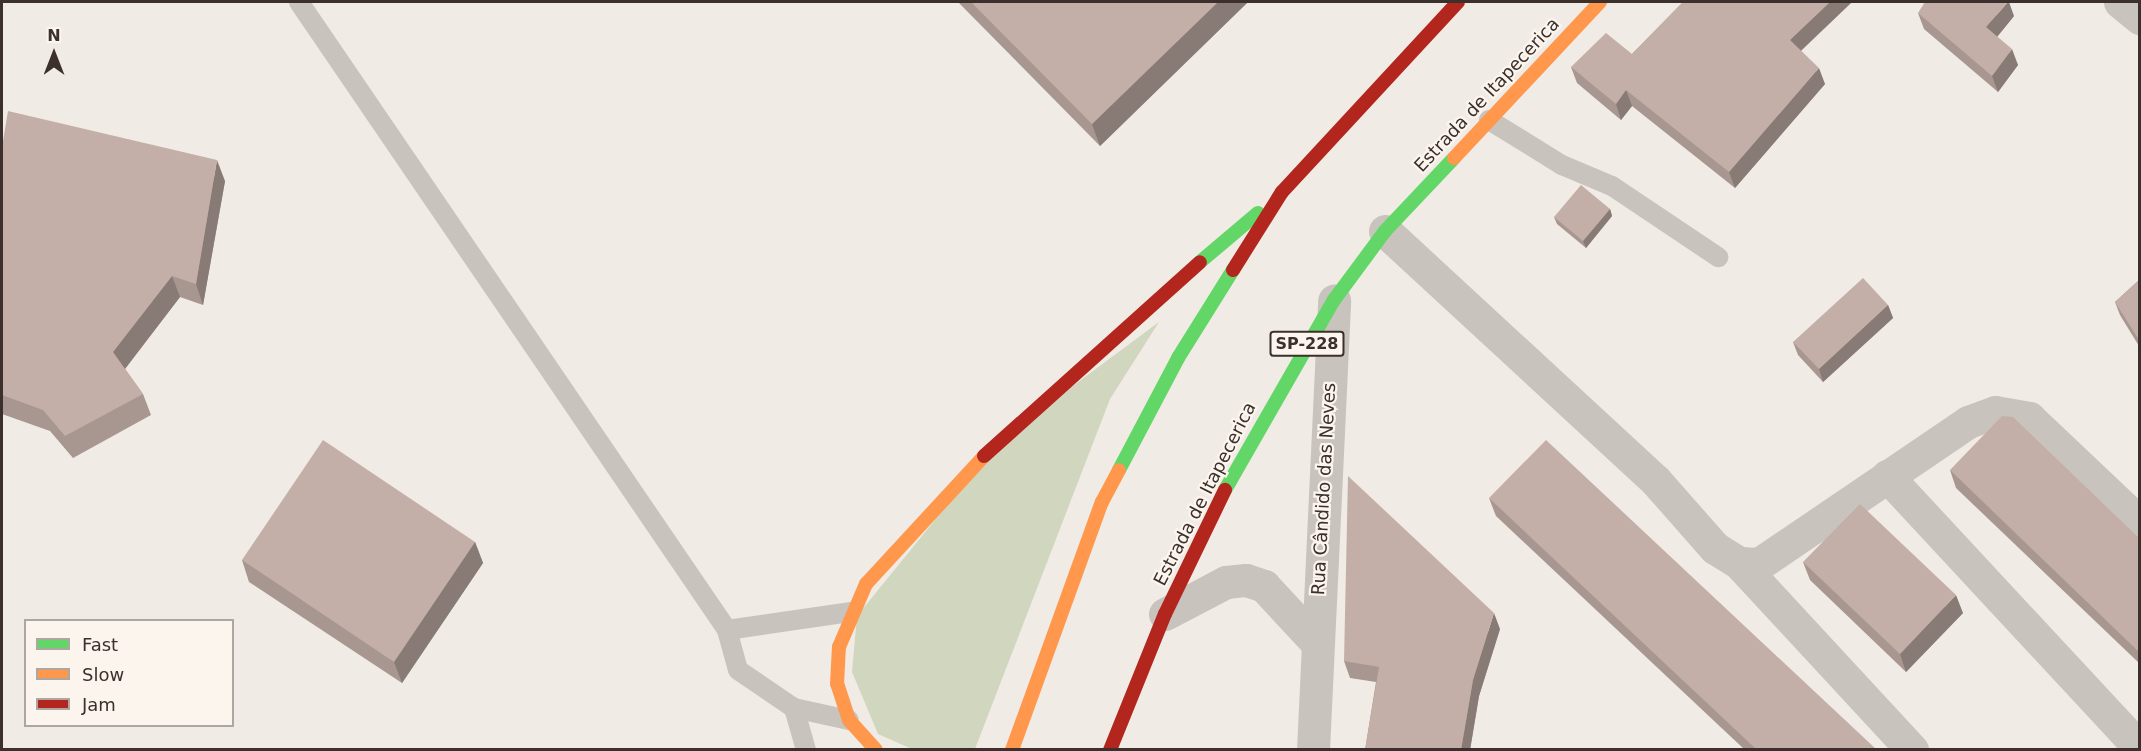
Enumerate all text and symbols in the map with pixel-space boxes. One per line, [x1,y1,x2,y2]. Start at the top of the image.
street label: Estrada de Itapecerica [1410,13,1564,177]
north arrow [24,24,84,84]
text: N [47,26,61,45]
road number: SP-228 [1268,331,1346,357]
street label: Rua Cândido das Neves [1308,382,1340,596]
street label: Estrada de Itapecerica [1149,399,1261,589]
legend [24,619,234,727]
text: Fast [82,634,118,655]
text: Slow [82,664,124,685]
text: Jam [82,694,116,715]

